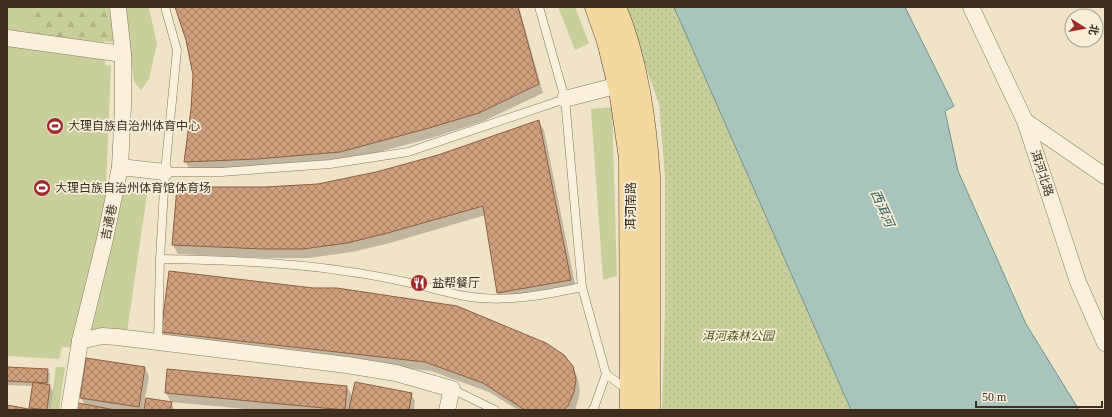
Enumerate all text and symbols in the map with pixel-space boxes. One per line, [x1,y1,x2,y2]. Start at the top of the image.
north arrow [1064,8,1104,48]
text: 北 [1087,23,1101,36]
sports icon: 大理自族自治州体育中心 [45,116,65,136]
place label: 大理自族自治州体育中心 [68,119,200,133]
street label: 洱河北路 [1028,148,1056,198]
sports icon: 大理白族自治州体育馆体育场 [32,178,52,198]
place label: 大理白族自治州体育馆体育场 [55,181,211,195]
street label: 洱河南路 [624,182,638,230]
water label: 西洱河 [868,187,899,232]
street label: 吉通巷 [98,203,120,241]
restaurant icon: 盐帮餐厅 [409,273,429,293]
place label: 盐帮餐厅 [432,276,480,290]
park label: 洱河森林公园 [702,329,776,343]
scale bar [976,383,1102,409]
text: 50 m [982,390,1007,404]

